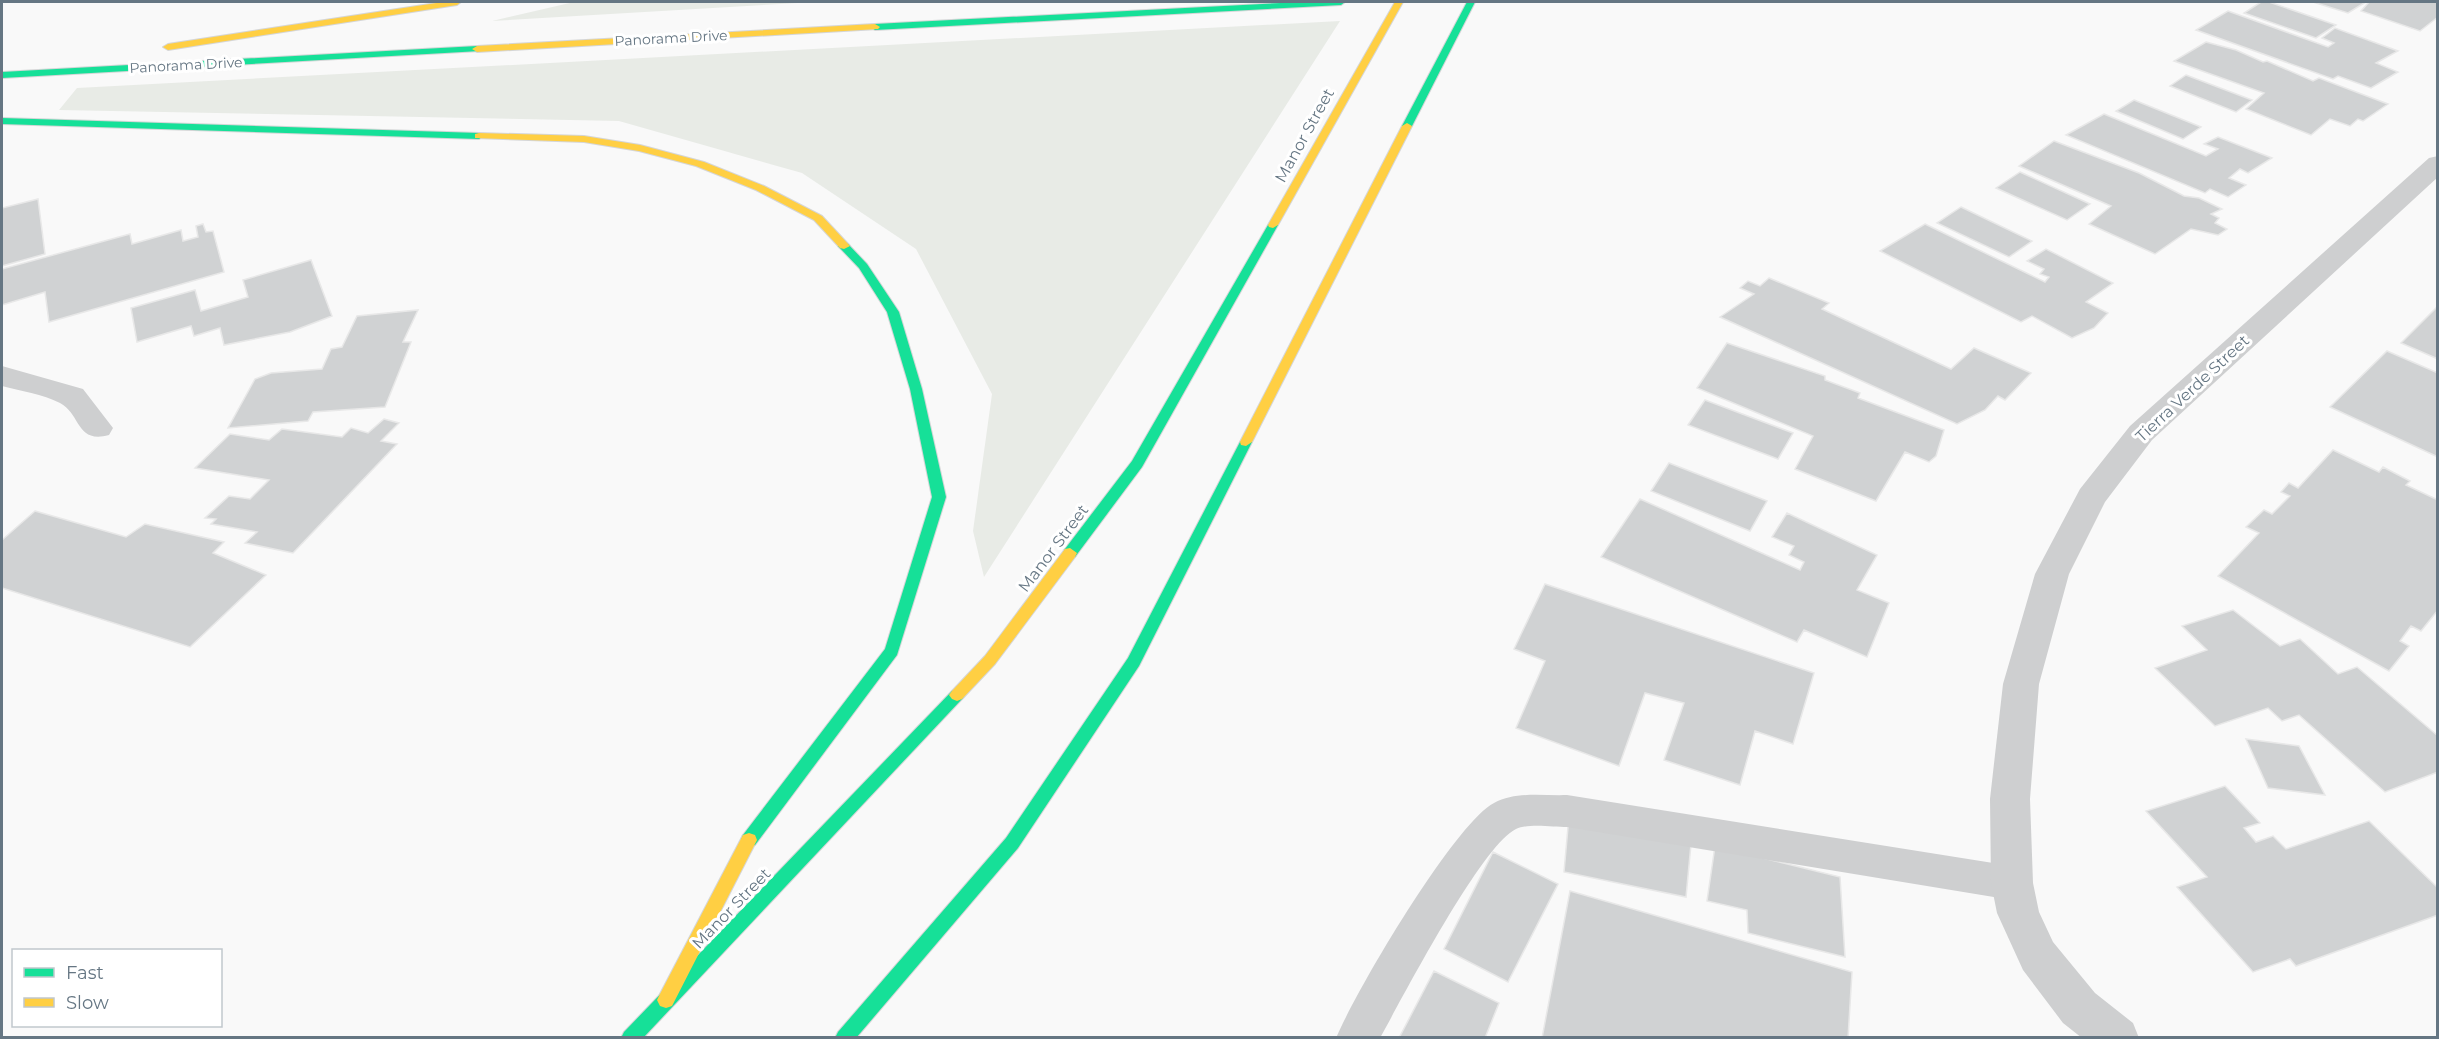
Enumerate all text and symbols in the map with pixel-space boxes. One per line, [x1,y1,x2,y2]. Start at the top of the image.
street label: Panorama Drive [614,26,728,50]
street label: Panorama Drive [129,53,243,77]
street label: Manor Street [1271,84,1338,186]
street label: Tierra Verde Street [2132,331,2253,446]
street label: Manor Street [1014,500,1093,596]
street label: Manor Street [688,864,775,953]
legend [12,949,222,1027]
text: Fast [66,962,104,984]
text: Slow [66,992,109,1014]

